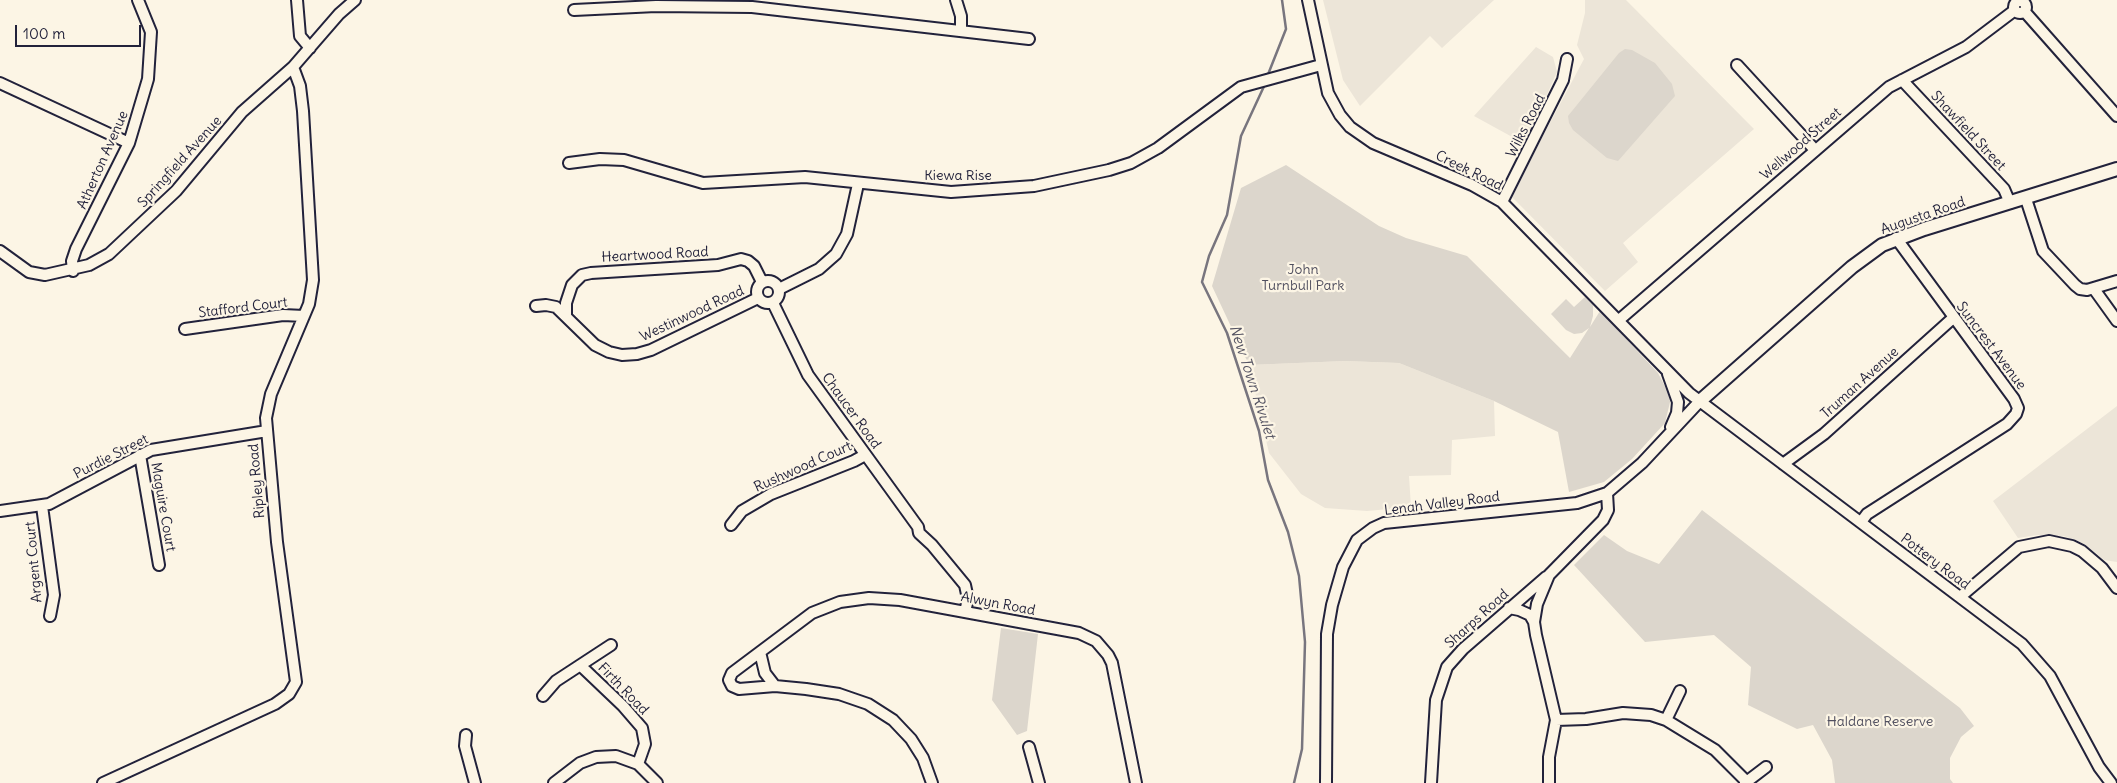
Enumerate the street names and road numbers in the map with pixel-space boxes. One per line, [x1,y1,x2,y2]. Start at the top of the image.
street label: Shawfield Street [1927,88,2009,174]
street label: Wilks Road [1503,92,1549,160]
street label: Wellwood Street [1757,104,1845,184]
street label: Atherton Avenue [74,108,132,212]
street label: Springfield Avenue [134,113,226,211]
street label: Creek Road [1433,147,1505,195]
street label: Kiewa Rise [924,168,992,184]
street label: Augusta Road [1879,194,1967,238]
street label: Heartwood Road [601,244,709,266]
street label: Westinwood Road [637,282,747,346]
street label: Stafford Court [197,294,289,322]
street label: Suncrest Avenue [1953,299,2029,393]
street label: Truman Avenue [1818,344,1902,422]
street label: Chaucer Road [818,370,884,452]
street label: Purdie Street [71,431,151,483]
street label: Rushwood Court [752,438,854,496]
street label: Ripley Road [245,443,269,519]
street label: Maguire Court [147,461,179,553]
street label: Lenah Valley Road [1383,489,1501,519]
street label: Argent Court [22,521,46,603]
street label: Pottery Road [1897,530,1973,594]
street label: Sharps Road [1442,586,1512,652]
street label: Alwyn Road [959,589,1037,619]
street label: Firth Road [594,660,652,718]

